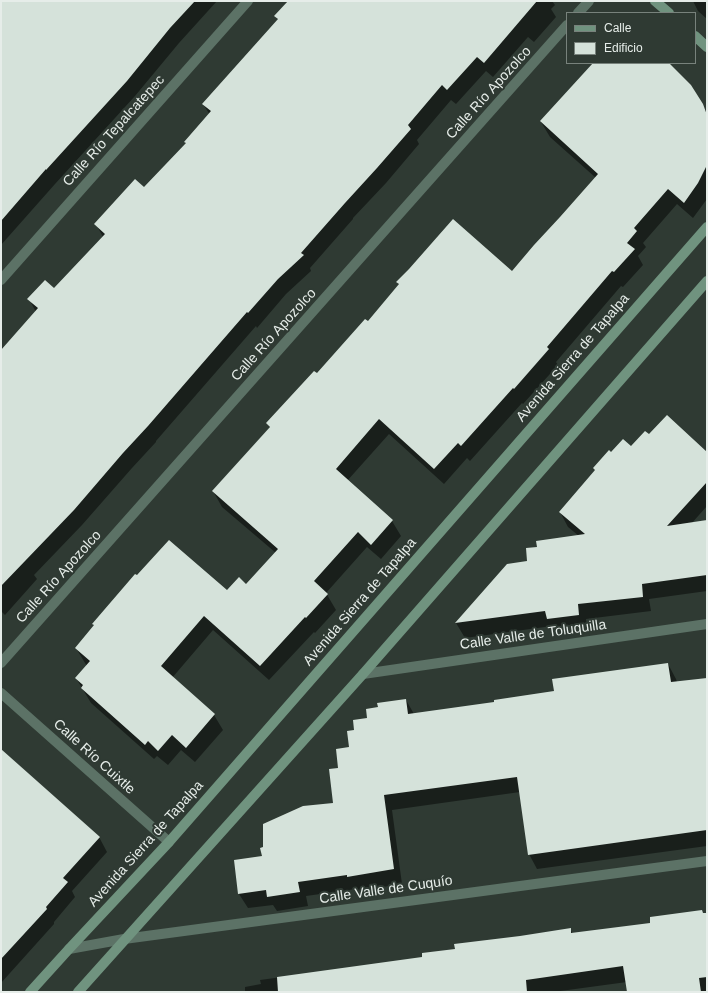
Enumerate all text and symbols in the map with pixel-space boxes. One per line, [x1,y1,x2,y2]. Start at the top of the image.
legend [566,12,696,64]
text: Calle [604,21,631,35]
text: Edificio [604,41,643,55]
street label: Calle Río Apozolco [443,43,535,143]
street label: Calle Río Tepalcatepec [60,72,168,190]
street label: Calle Río Apozolco [228,285,320,385]
street label: Avenida Sierra de Tapalpa [513,291,633,425]
street label: Calle Río Apozolco [13,527,105,627]
street label: Avenida Sierra de Tapalpa [300,535,420,669]
street label: Calle Valle de Toluquilla [459,616,607,654]
street label: Calle Río Cuixtle [50,716,138,798]
street label: Avenida Sierra de Tapalpa [85,777,207,911]
street label: Calle Valle de Cuquío [318,872,454,908]

